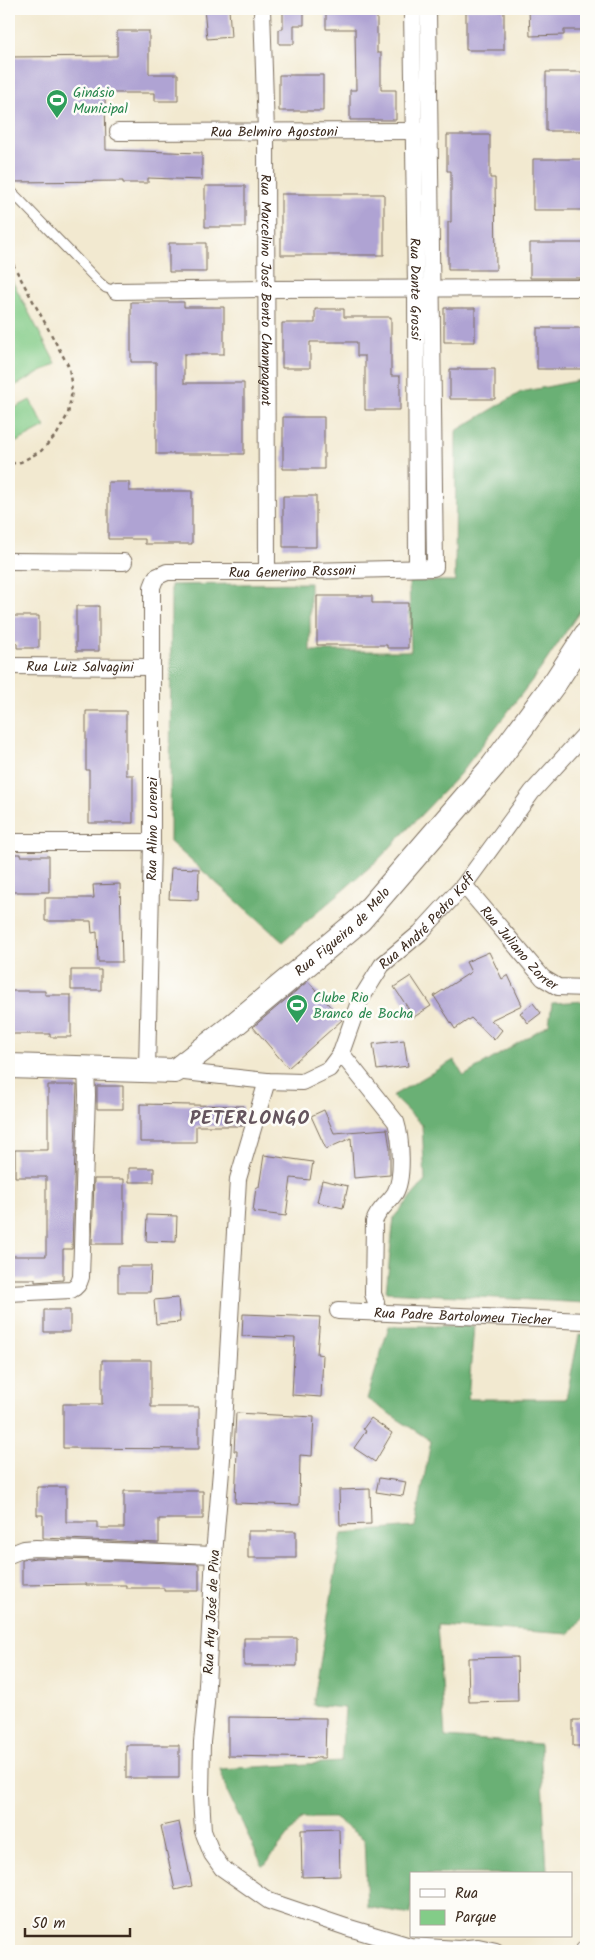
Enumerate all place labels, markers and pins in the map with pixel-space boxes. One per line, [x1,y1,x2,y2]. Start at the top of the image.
place label: Ginásio Municipal [73,82,128,120]
sports icon: Ginásio Municipal [45,88,69,119]
place label: Clube Rio Branco de Bocha [313,987,413,1025]
sports icon: Clube Rio Branco de Bocha [285,993,309,1024]

